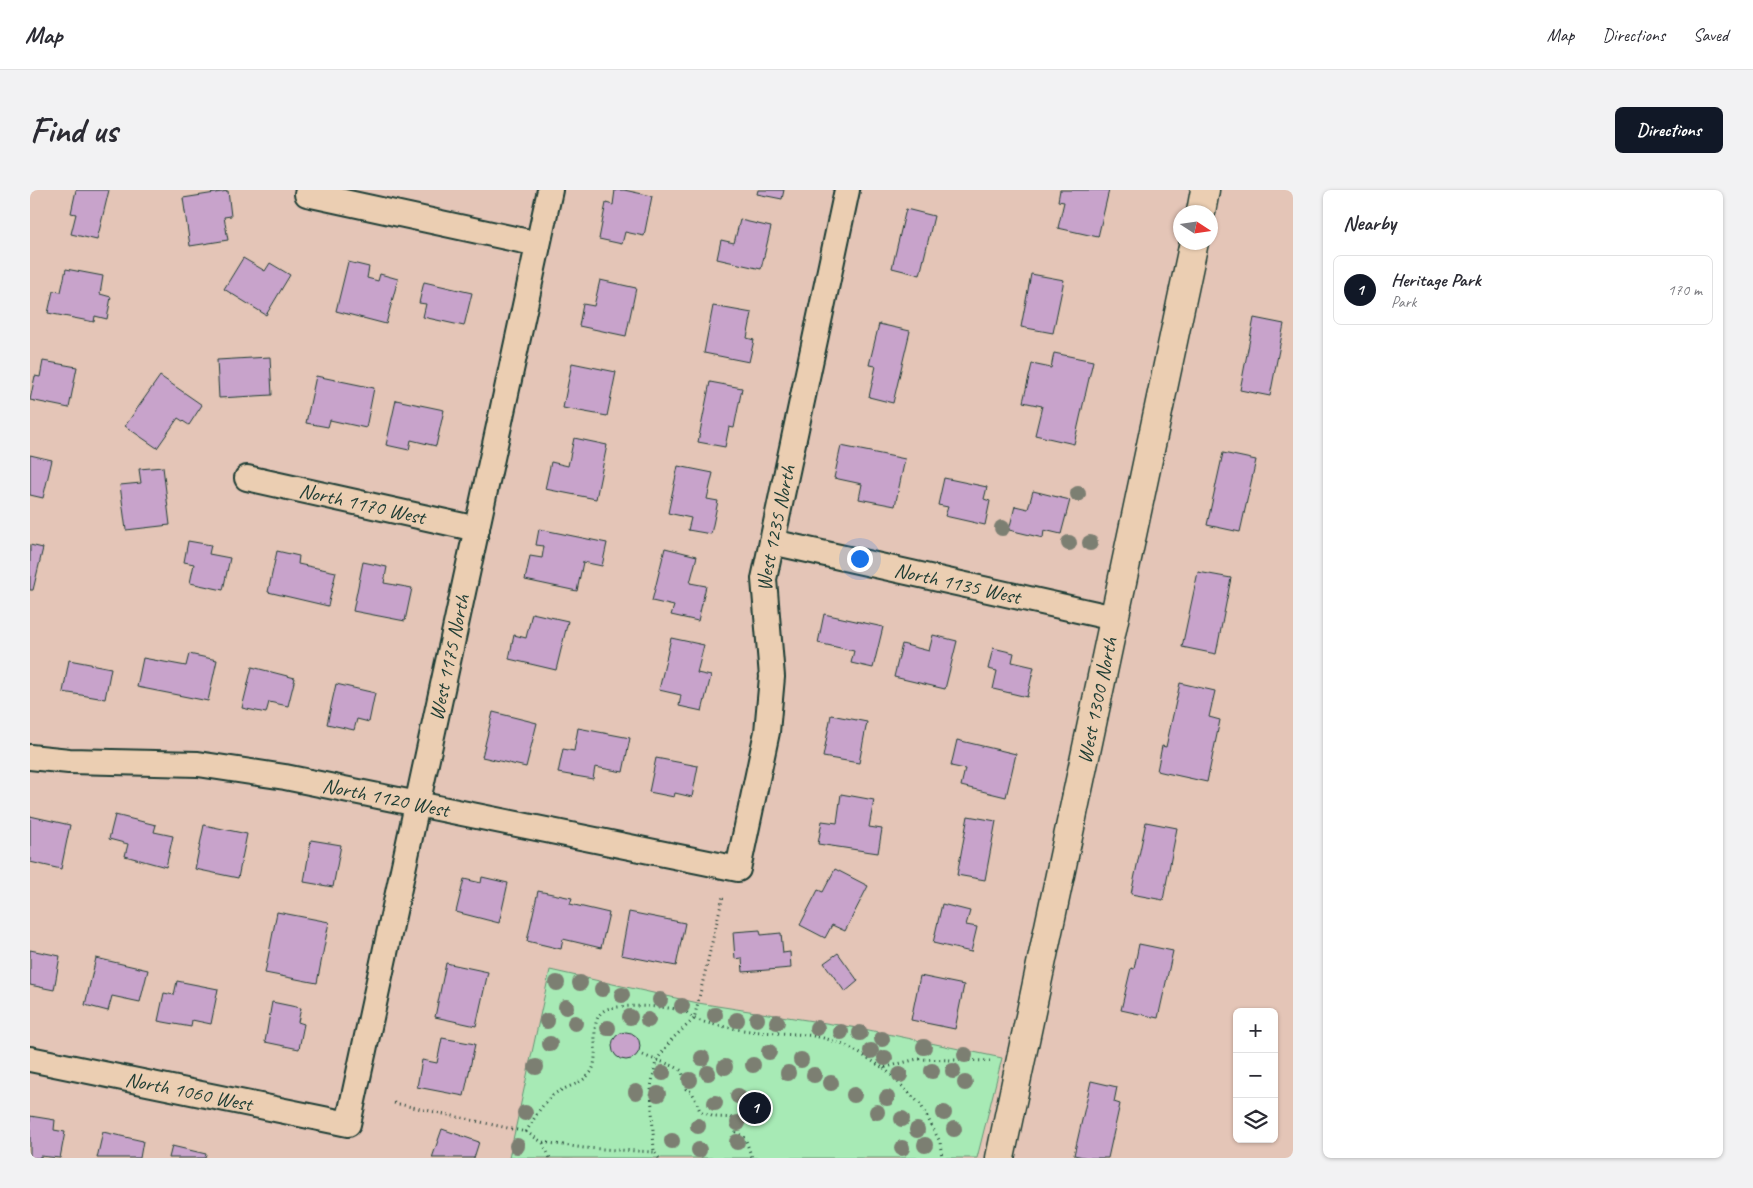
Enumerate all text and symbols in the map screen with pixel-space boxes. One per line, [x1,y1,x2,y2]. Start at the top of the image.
text: Map [25,20,62,50]
text: Map [1547,24,1574,46]
text: Directions [1602,24,1665,46]
text: Saved [1693,24,1728,46]
button: Directions [1615,107,1723,153]
text: Find us [30,108,117,153]
north arrow [1173,205,1218,250]
text: Nearby [1343,210,1396,236]
text: Heritage Park [1391,268,1481,292]
text: 1 [1356,280,1364,300]
text: 170 m [1668,280,1702,300]
text: Park [1391,292,1416,312]
street label: West 1235 North [750,462,801,592]
street label: North 1170 West [297,477,430,531]
your location [847,546,873,572]
street label: North 1135 West [892,557,1025,610]
street label: West 1175 North [423,591,475,723]
street label: West 1300 North [1071,634,1123,766]
street label: North 1120 West [320,772,453,823]
map controls [1233,1008,1278,1143]
button: + [1233,1008,1278,1053]
button: − [1233,1053,1278,1098]
street label: North 1060 West [123,1066,256,1117]
pin: 1 [739,1089,771,1127]
button: layers [1233,1098,1278,1143]

